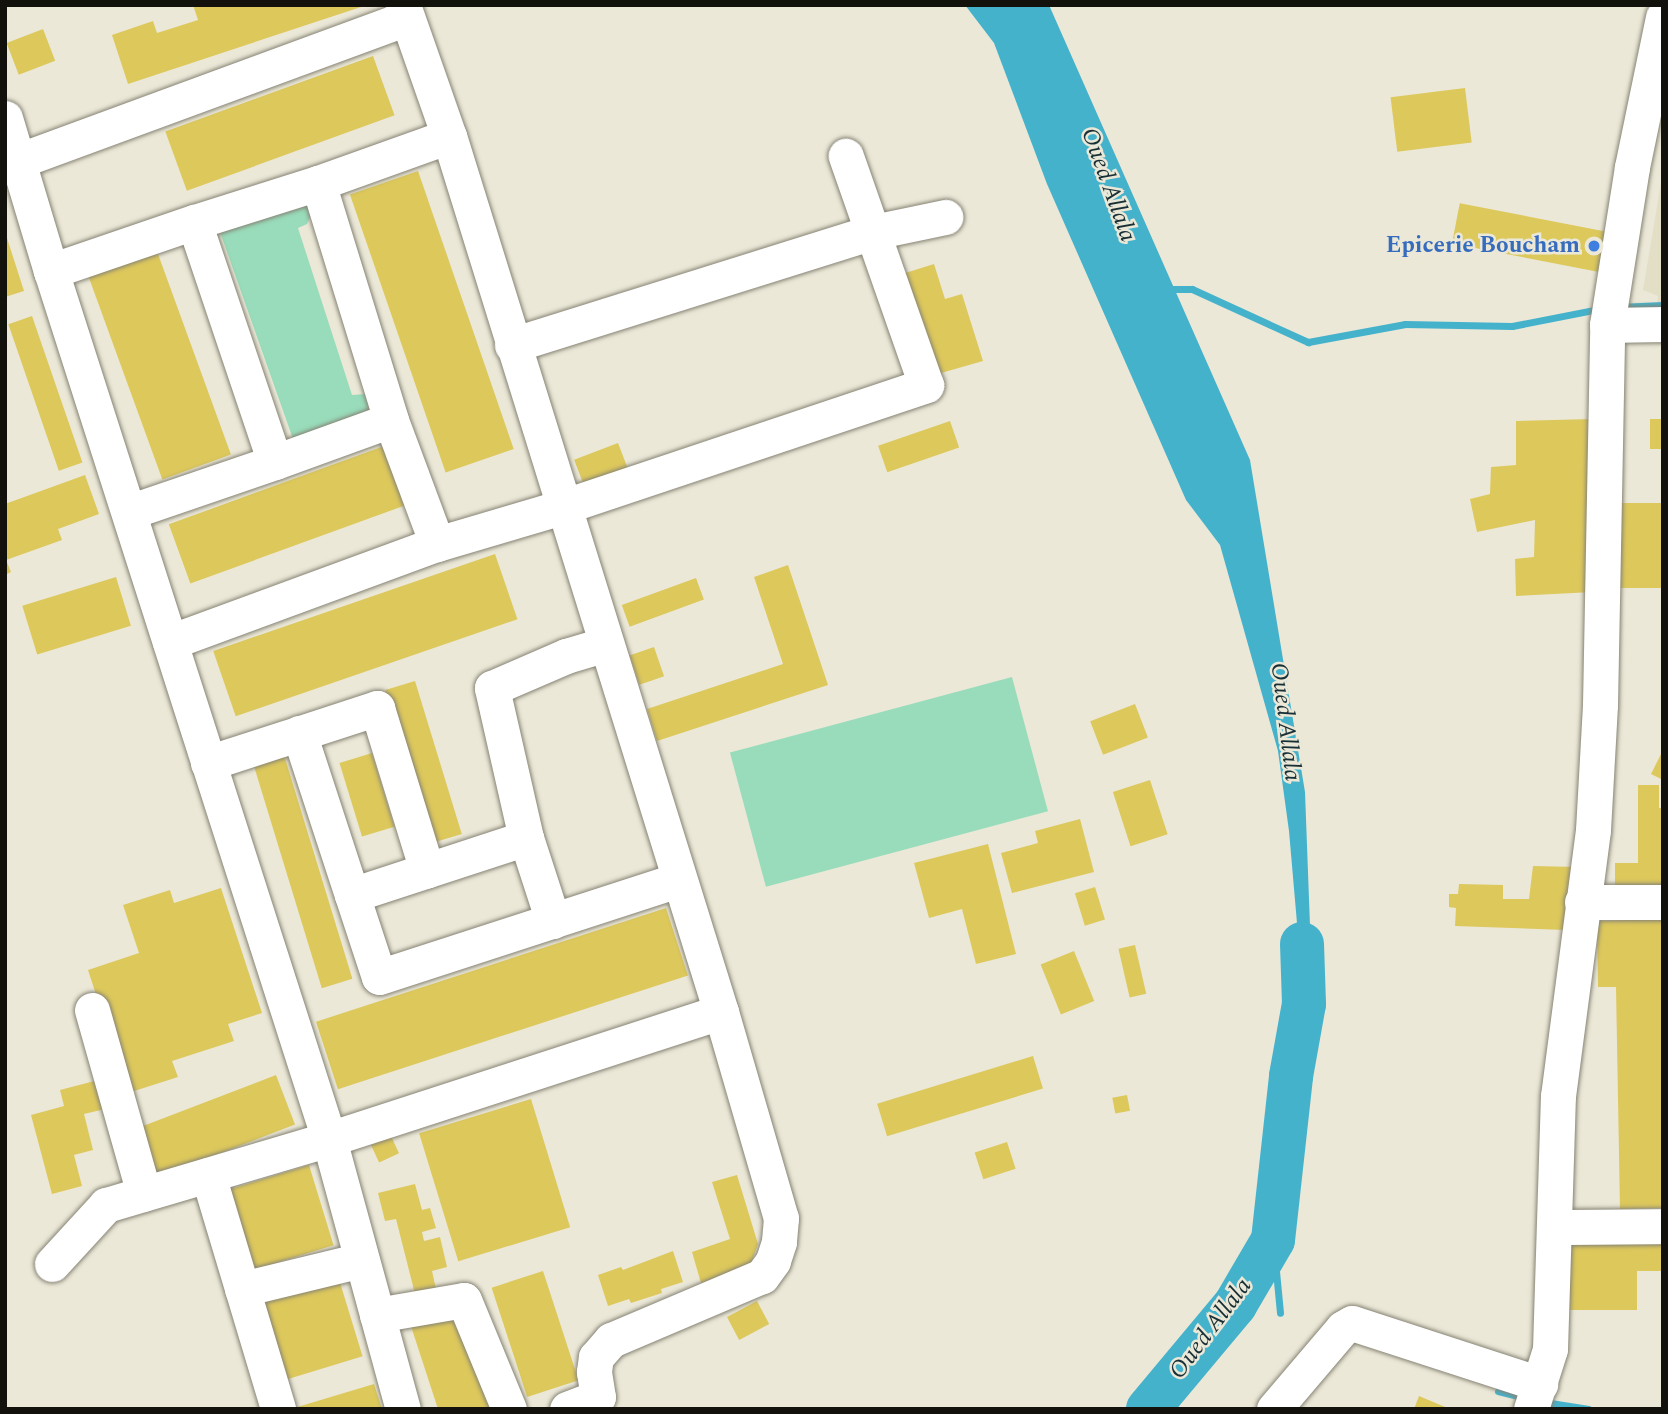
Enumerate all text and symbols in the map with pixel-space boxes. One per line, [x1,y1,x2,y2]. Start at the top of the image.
water label: Oued Allala [1074,124,1142,246]
place label: Epicerie Boucham [1386,232,1580,260]
marker: Epicerie Boucham [1586,238,1602,254]
water label: Oued Allala [1263,661,1307,783]
water label: Oued Allala [1164,1273,1258,1385]

